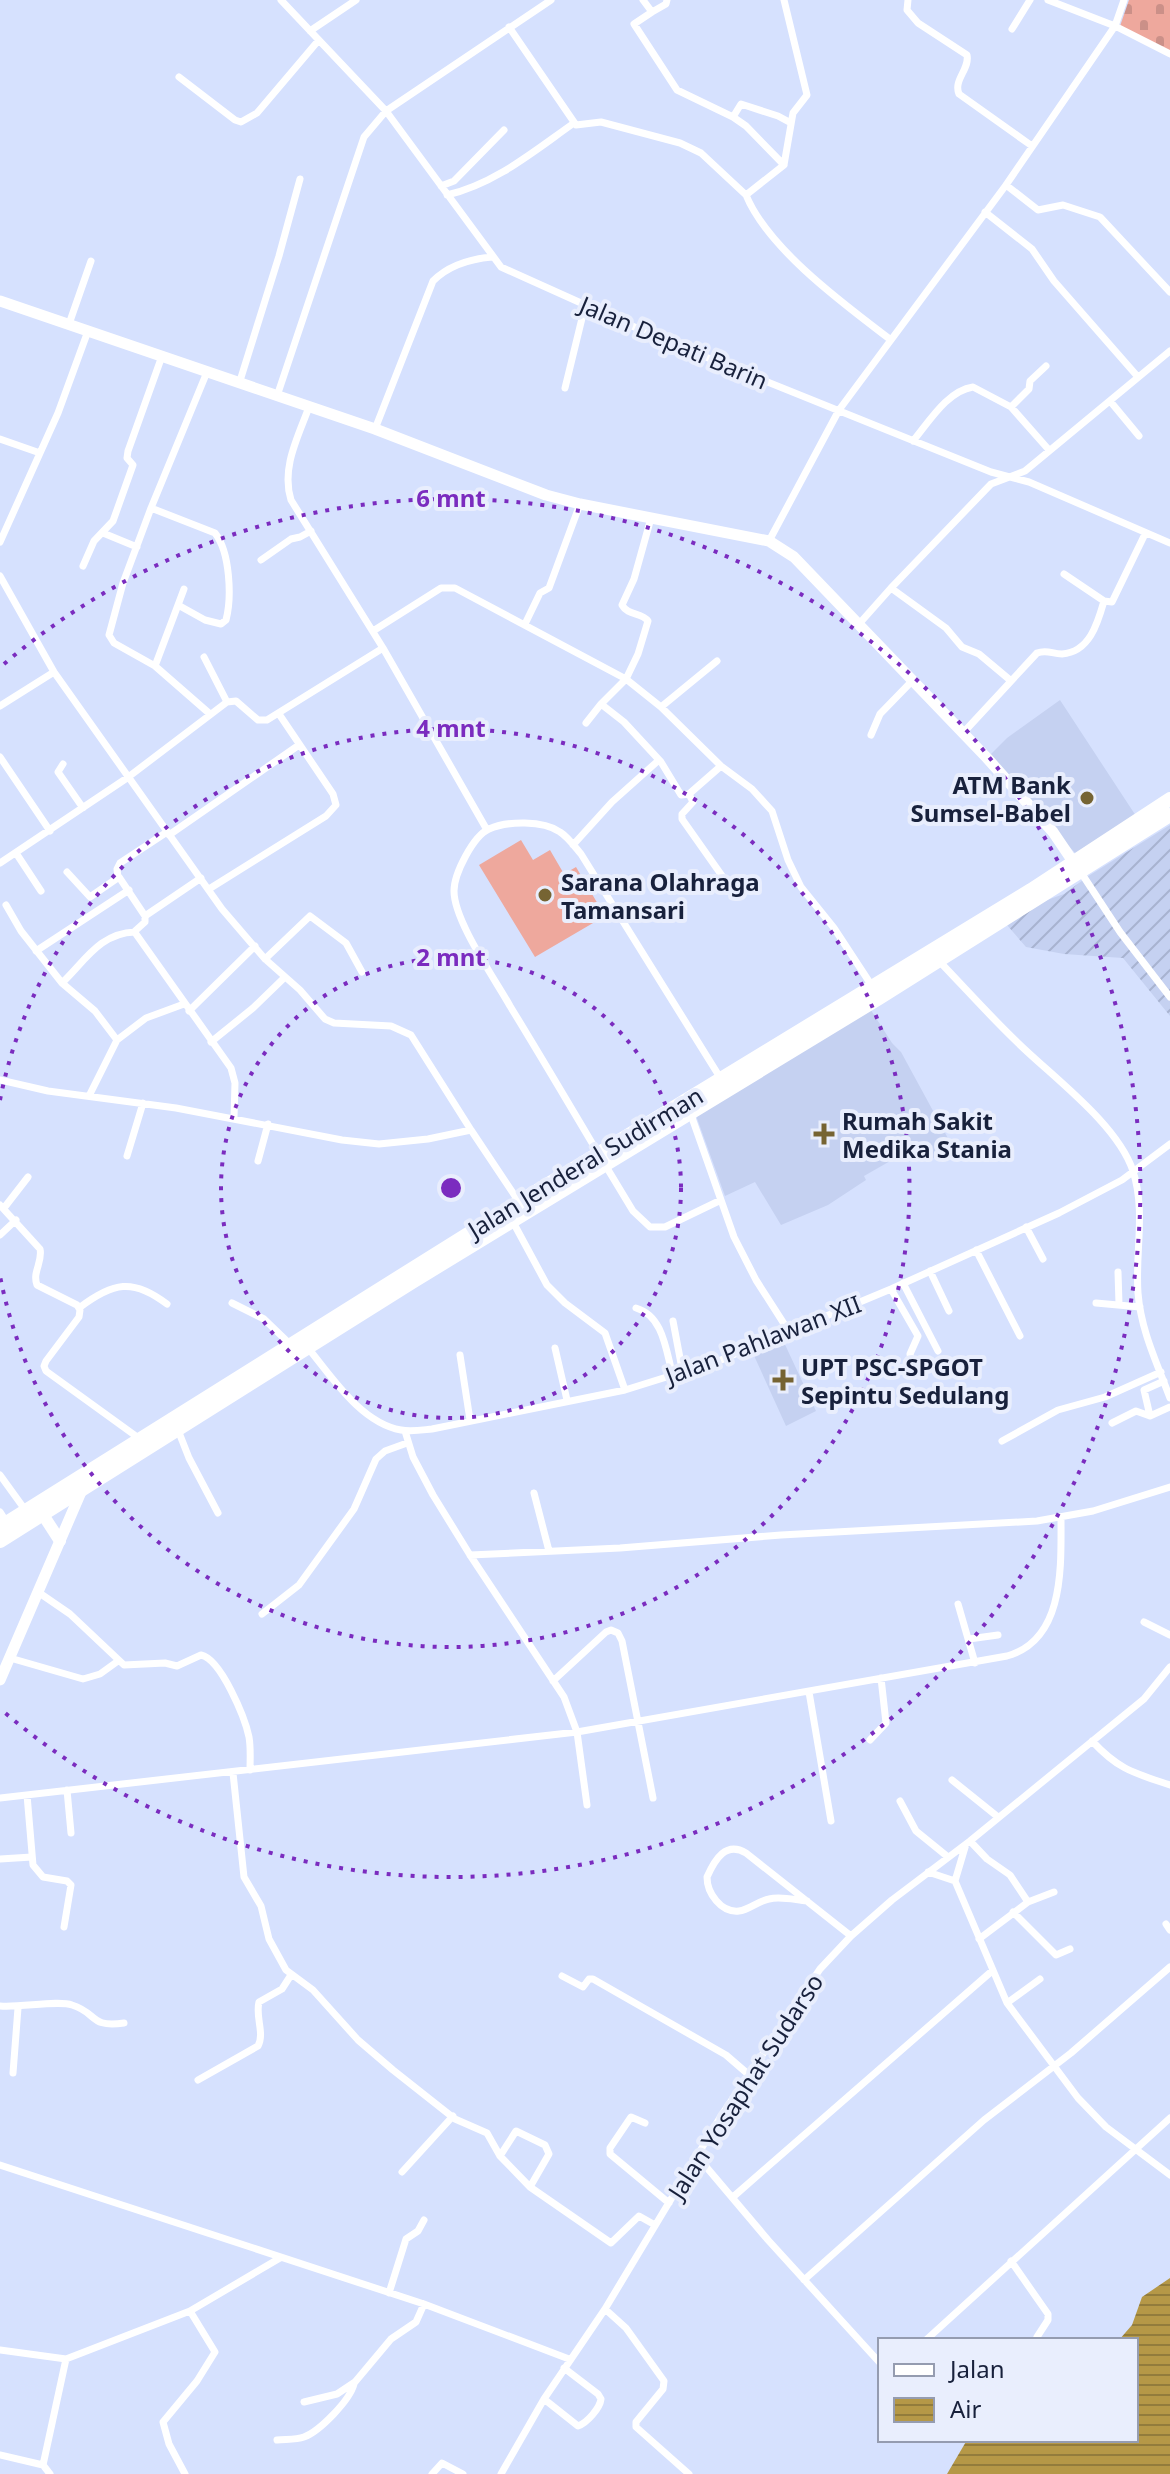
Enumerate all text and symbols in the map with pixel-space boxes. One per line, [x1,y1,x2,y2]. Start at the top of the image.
street label: Jalan Depati Barin [573,287,773,396]
text: 6 mnt [416,481,486,514]
text: 4 mnt [416,711,486,744]
place label: ATM Bank Sumsel-Babel [911,768,1071,829]
marker: ATM Bank Sumsel-Babel [1078,789,1096,807]
place label: Sarana Olahraga Tamansari [561,865,760,926]
marker: Sarana Olahraga Tamansari [536,886,554,904]
text: 2 mnt [416,940,486,973]
street label: Jalan Jenderal Sudirman [460,1079,709,1246]
place label: Rumah Sakit Medika Stania [842,1104,1012,1165]
marker: Rumah Sakit Medika Stania [813,1123,835,1145]
centre of rings [437,1174,465,1202]
street label: Jalan Pahlawan XII [659,1287,866,1392]
place label: UPT PSC-SPGOT Sepintu Sedulang [801,1350,1009,1411]
marker: UPT PSC-SPGOT Sepintu Sedulang [772,1369,794,1391]
street label: Jalan Yosaphat Sudarso [659,1967,830,2207]
legend [878,2338,1138,2442]
text: Jalan [948,2352,1005,2385]
text: Air [950,2392,982,2425]

